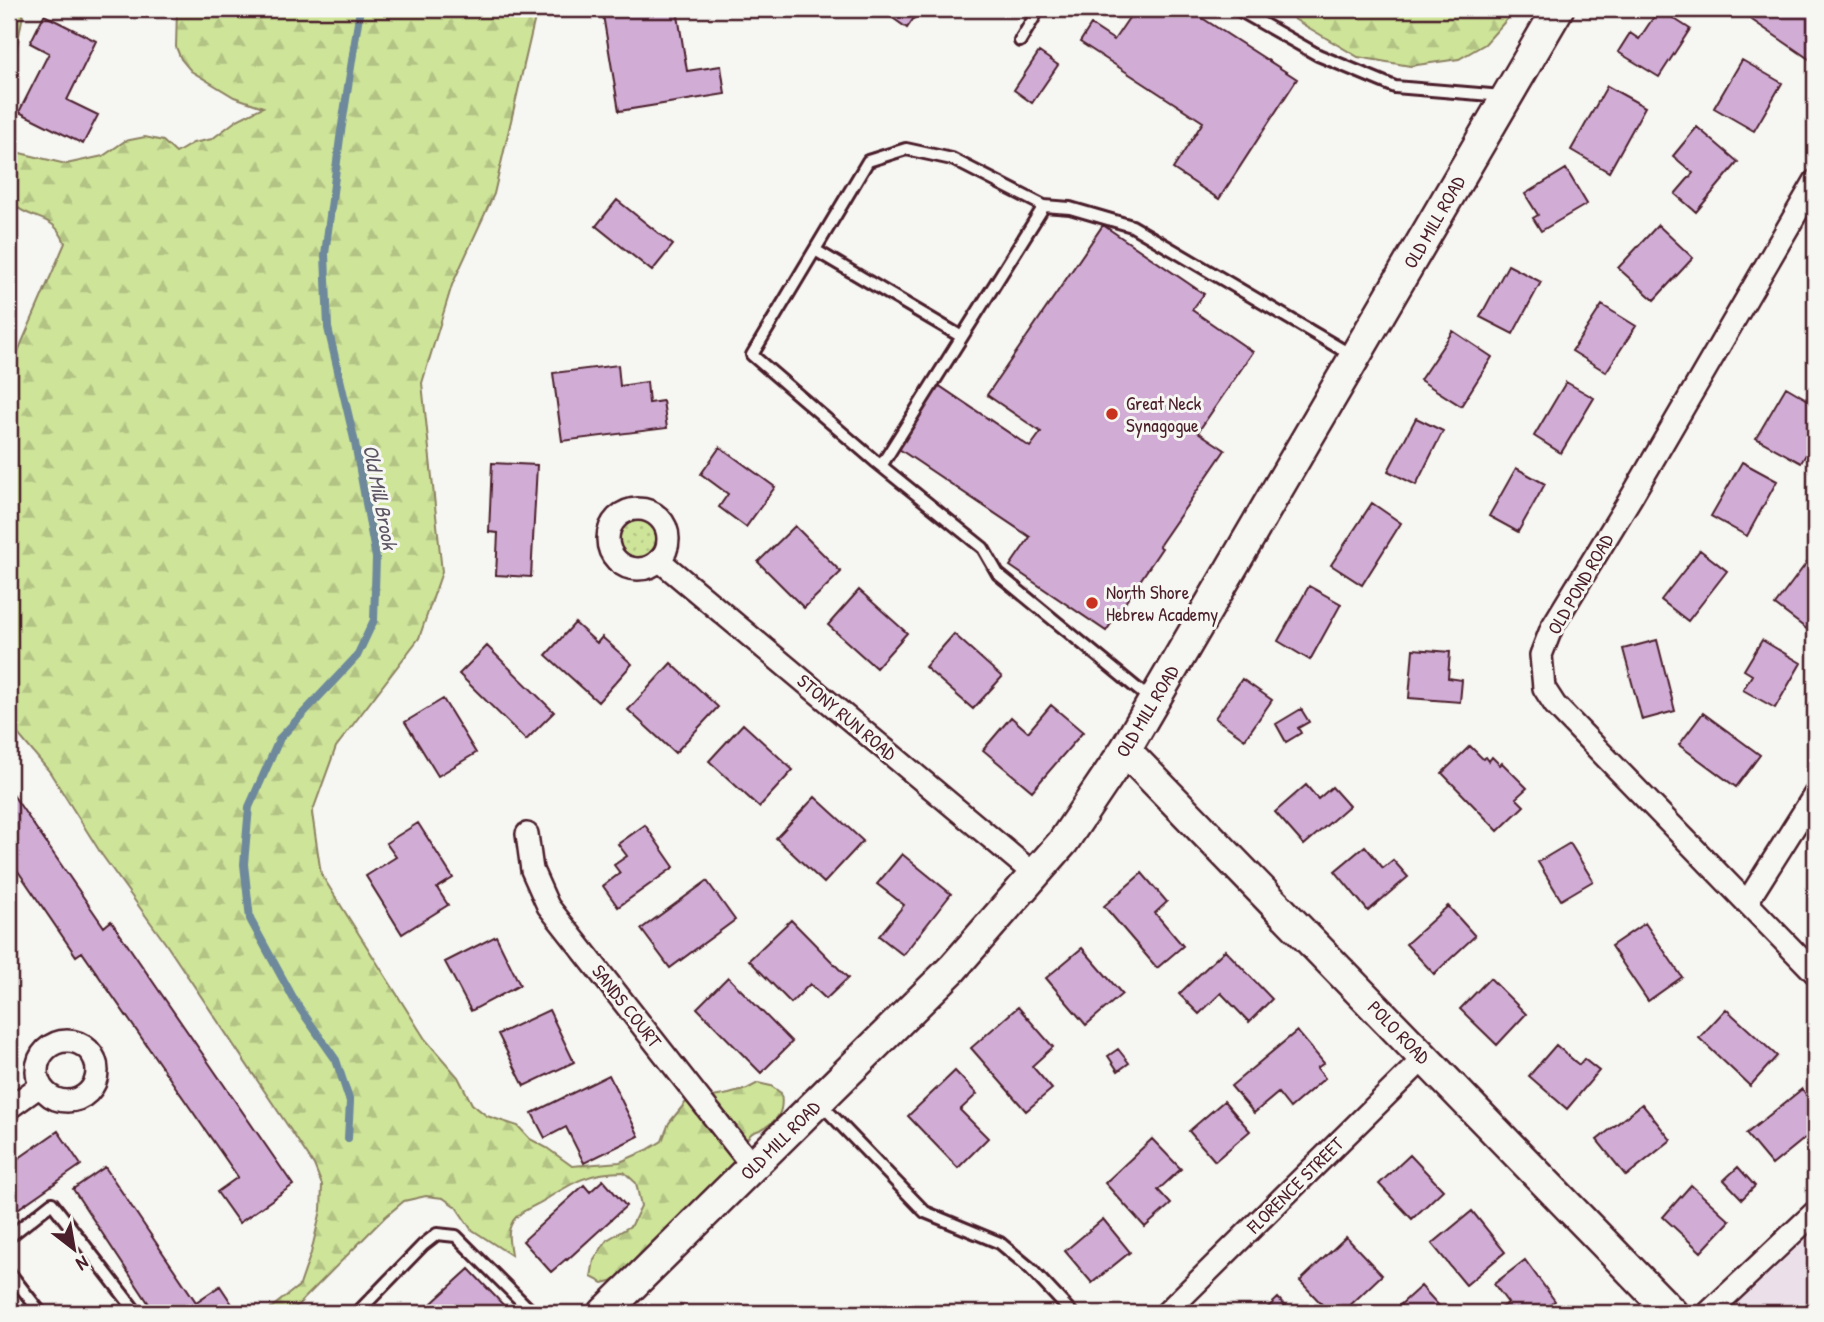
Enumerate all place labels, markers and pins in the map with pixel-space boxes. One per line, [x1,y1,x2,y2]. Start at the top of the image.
place label: Great Neck Synagogue [1126,390,1201,438]
marker: Great Neck Synagogue [1104,406,1120,422]
place label: North Shore Hebrew Academy [1106,579,1218,627]
marker: North Shore Hebrew Academy [1084,595,1100,611]

